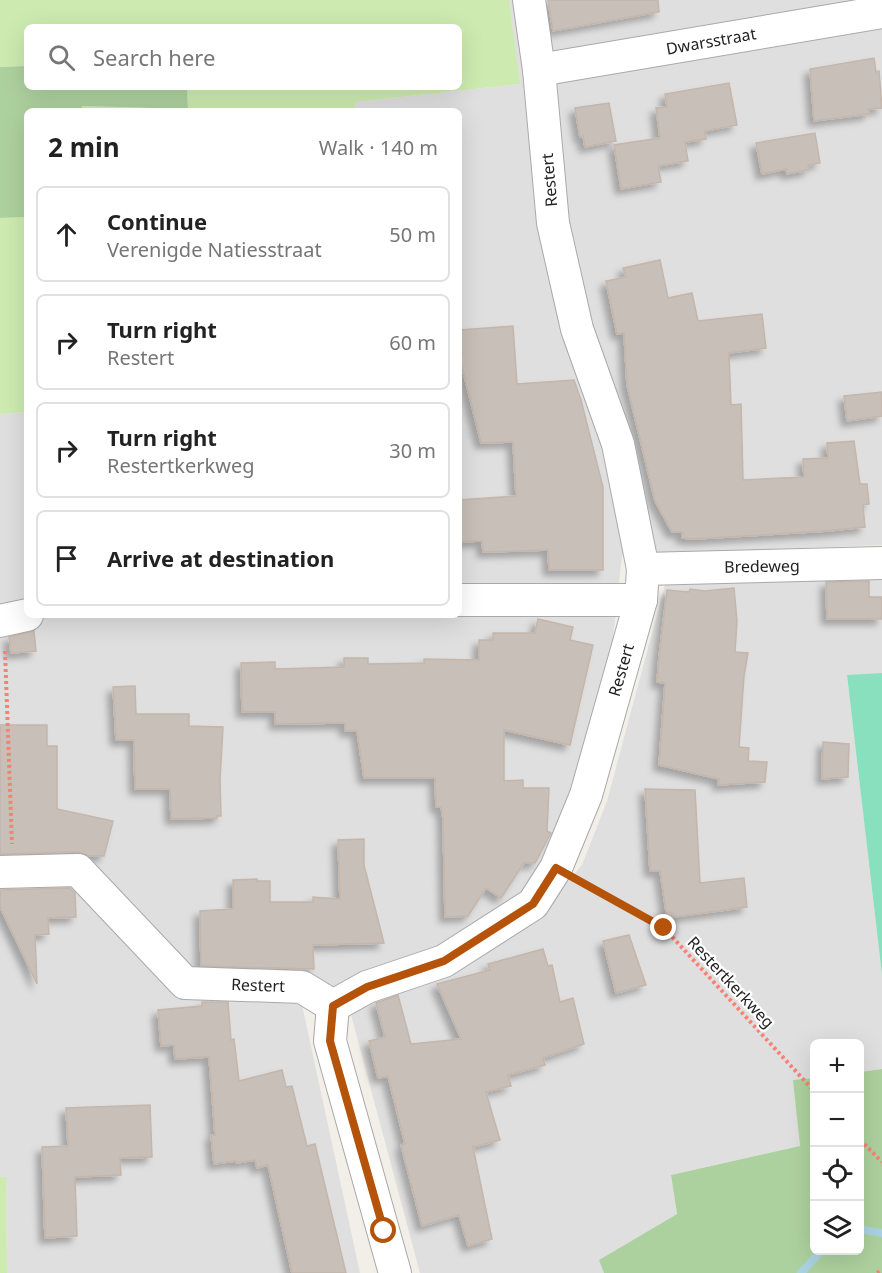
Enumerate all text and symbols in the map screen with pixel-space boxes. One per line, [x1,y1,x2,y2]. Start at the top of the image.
street label: Dwarsstraat [664,22,758,60]
search box [24,24,462,90]
icon: search [45,41,78,74]
text: Search here [93,42,215,72]
text: 2 min [48,129,120,165]
text: Walk · 140 m [319,134,438,161]
street label: Restert [536,152,562,208]
text: Continue [107,206,207,236]
icon: ahead [50,218,83,251]
text: 50 m [389,221,436,248]
text: Verenigde Natiesstraat [107,236,322,263]
text: Turn right [107,314,217,344]
icon: right [50,326,83,359]
text: 60 m [389,329,436,356]
text: Restert [107,344,174,371]
text: Turn right [107,422,217,452]
icon: right [50,434,83,467]
text: 30 m [389,437,436,464]
text: Restertkerkweg [107,452,254,479]
icon: arrive [50,542,83,575]
text: Arrive at destination [107,543,334,573]
street label: Bredeweg [724,554,800,578]
street label: Restert [603,641,639,699]
route end [650,914,676,940]
street label: Restertkerkweg [683,931,779,1033]
street label: Restert [231,973,286,997]
map controls [810,1039,864,1255]
button: + [810,1039,864,1093]
button: − [810,1093,864,1147]
button: locate [810,1147,864,1201]
button: layers [810,1201,864,1255]
route start [370,1217,396,1243]

